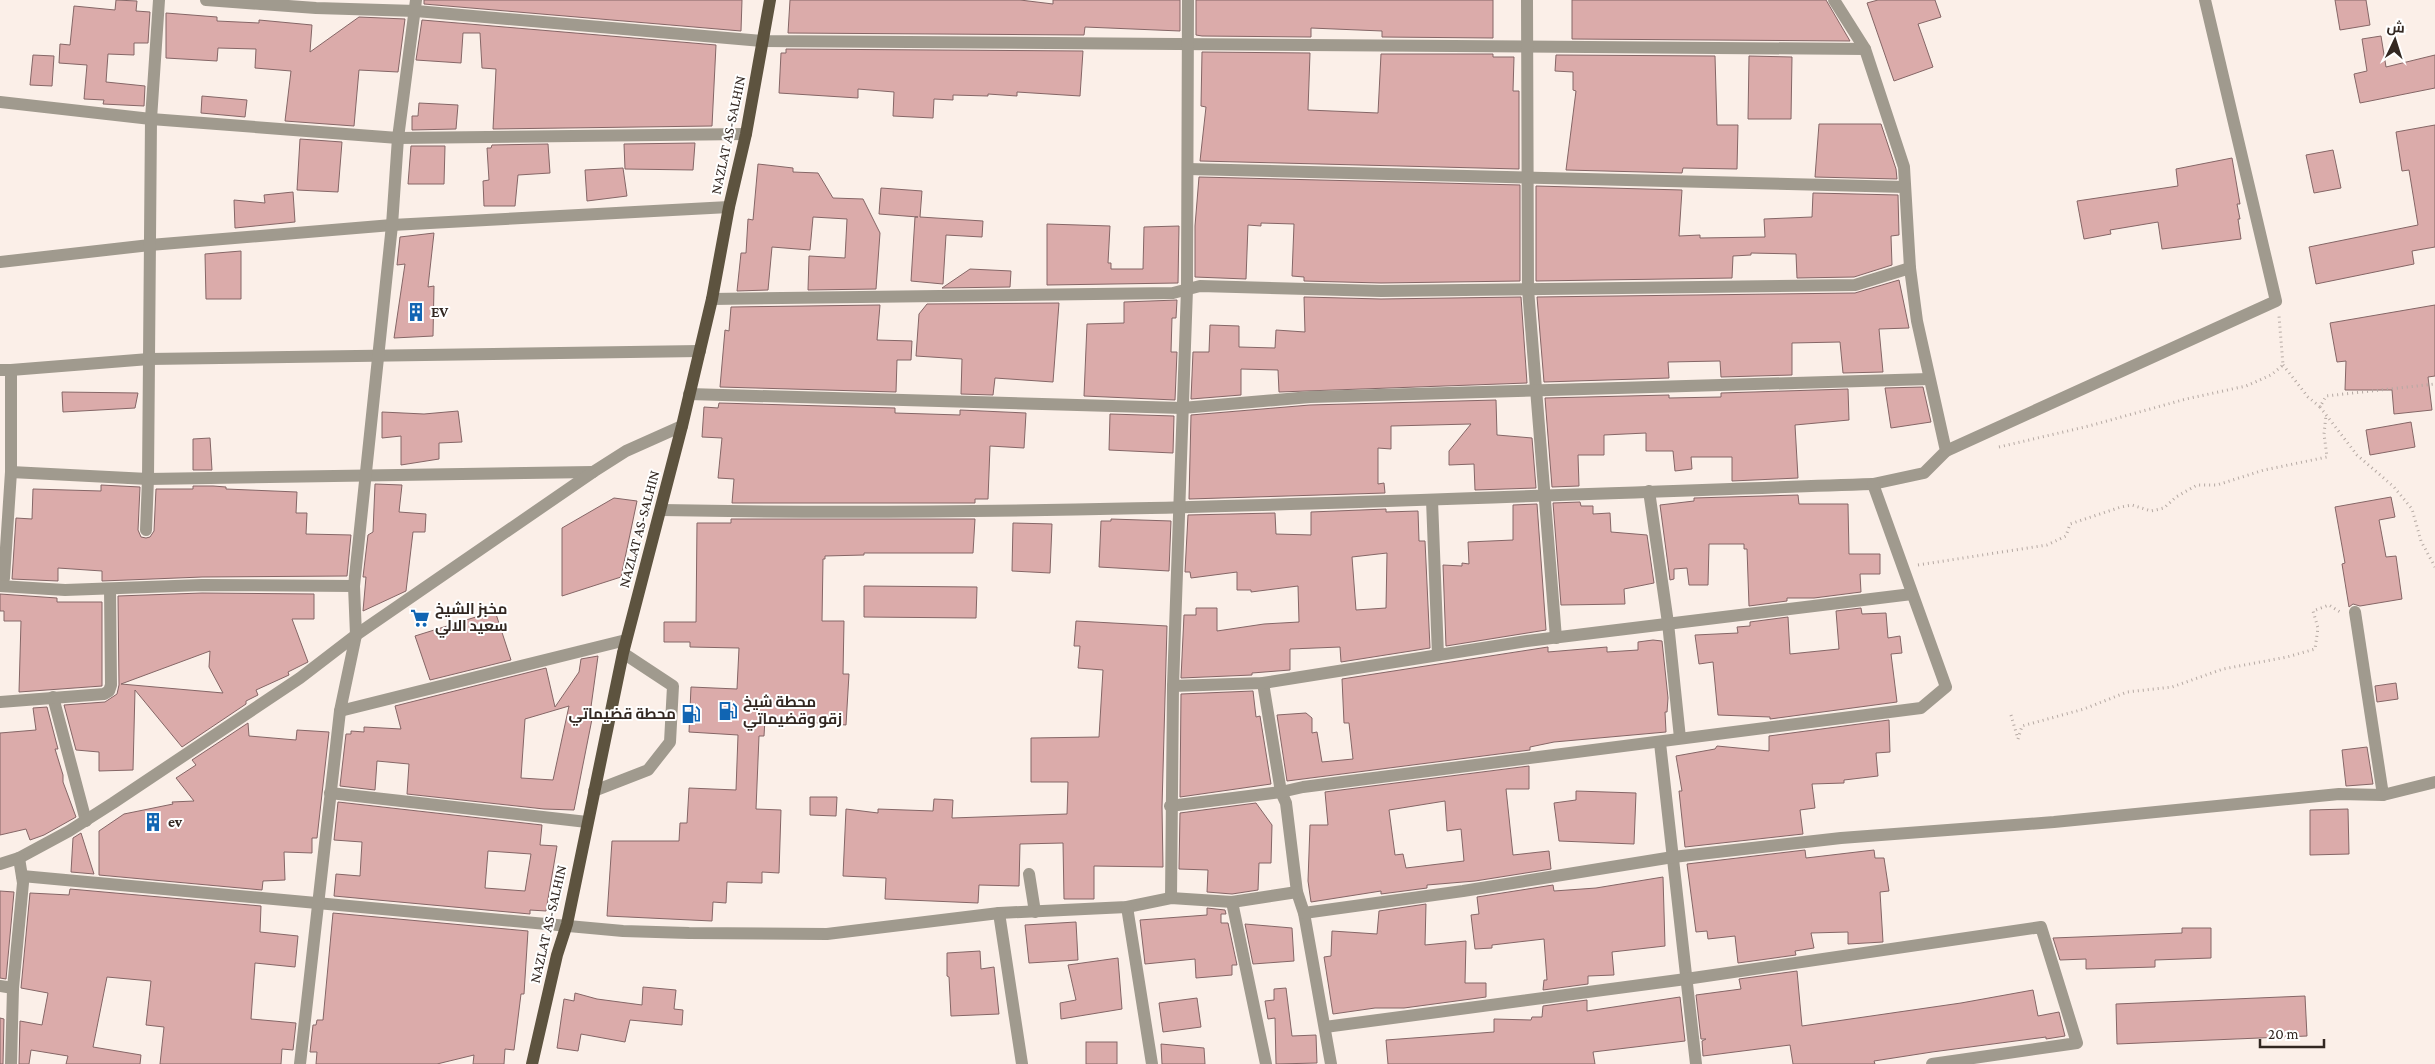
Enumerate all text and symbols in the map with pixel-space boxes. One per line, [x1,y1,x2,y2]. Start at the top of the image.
north arrow [2370,15,2420,65]
text: ش [2386,18,2405,37]
street label: NAZLAT AS-SALHIN [708,74,748,196]
building icon: EV [405,301,427,323]
place label: EV [431,304,449,320]
street label: NAZLAT AS-SALHIN [616,468,662,589]
place label: مخبز الشيخ سعيد الالي [435,601,508,638]
supermarket icon: مخبز الشيخ سعيد الالي [409,607,431,629]
place label: محطة شيخ زقو وقضيماتي [743,694,842,731]
fuel station icon: محطة شيخ زقو وقضيماتي [717,700,739,722]
fuel station icon: محطة قضيماتي [680,703,702,725]
place label: محطة قضيماتي [569,706,676,726]
building icon: ev [142,811,164,833]
place label: ev [168,814,183,830]
street label: NAZLAT AS-SALHIN [527,863,569,985]
scale bar [2260,1016,2324,1048]
text: 20 m [2268,1026,2299,1042]

